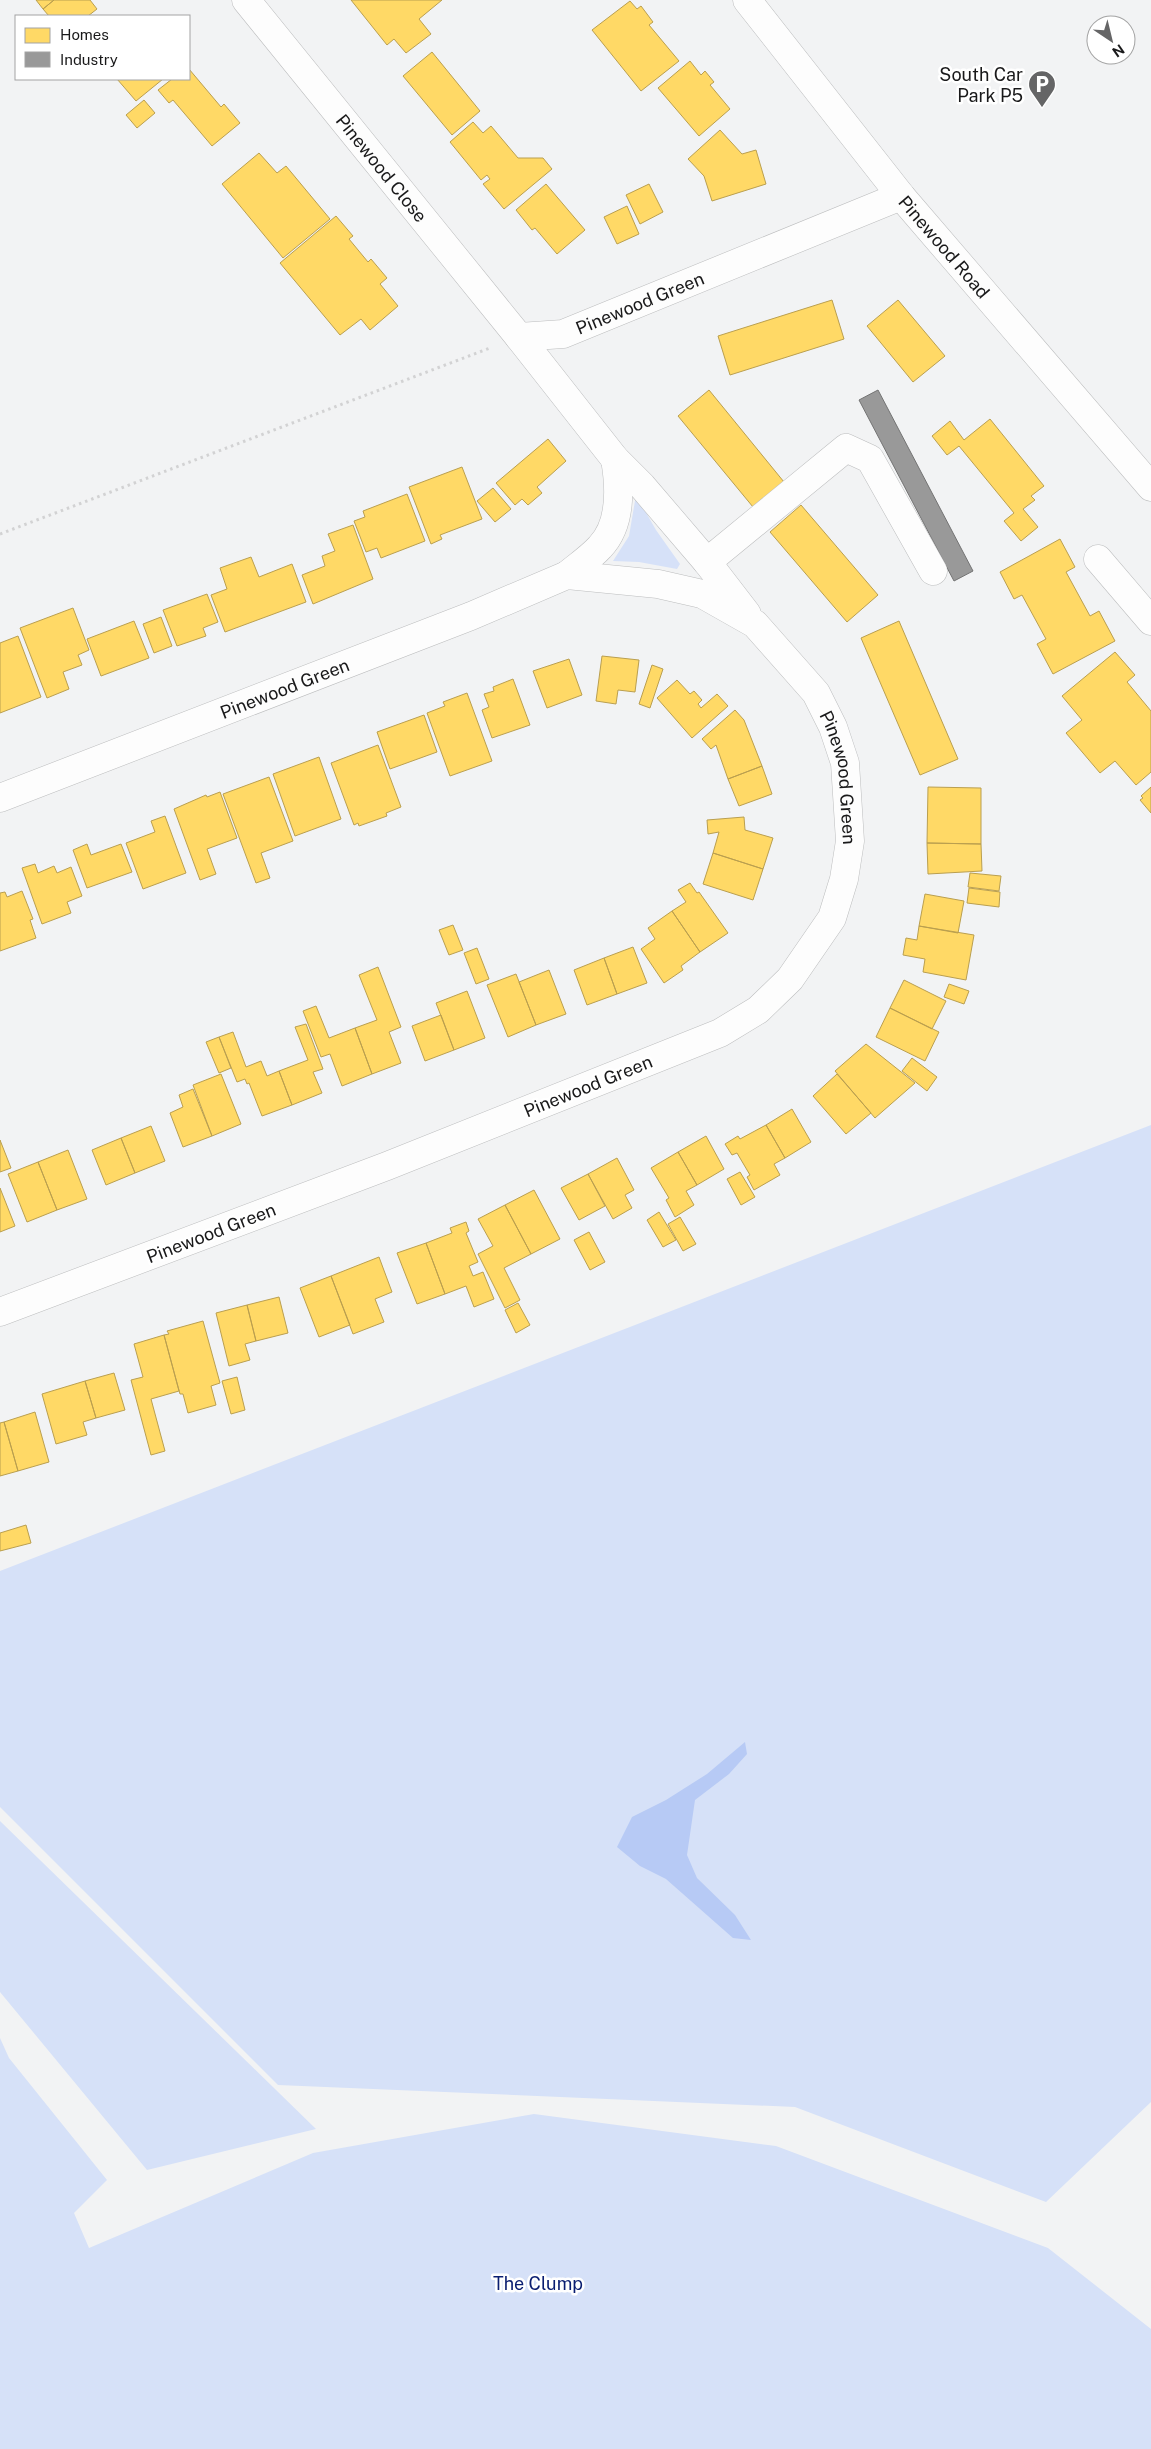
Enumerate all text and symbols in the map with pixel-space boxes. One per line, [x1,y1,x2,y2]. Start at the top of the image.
legend [15,15,190,80]
north arrow [1086,15,1136,65]
text: Homes [60,26,109,43]
text: N [1109,41,1128,60]
text: Industry [60,51,118,68]
place label: South Car Park P5 [939,64,1023,106]
parking icon: South Car Park P5 [1027,69,1057,108]
street label: Pinewood Close [332,110,432,226]
street label: Pinewood Road [895,191,994,302]
street label: Pinewood Green [572,267,707,338]
street label: Pinewood Green [217,654,352,723]
street label: Pinewood Green [816,707,861,845]
street label: Pinewood Green [521,1051,655,1121]
street label: Pinewood Green [143,1199,279,1267]
park label: The Clump [493,2273,583,2294]

